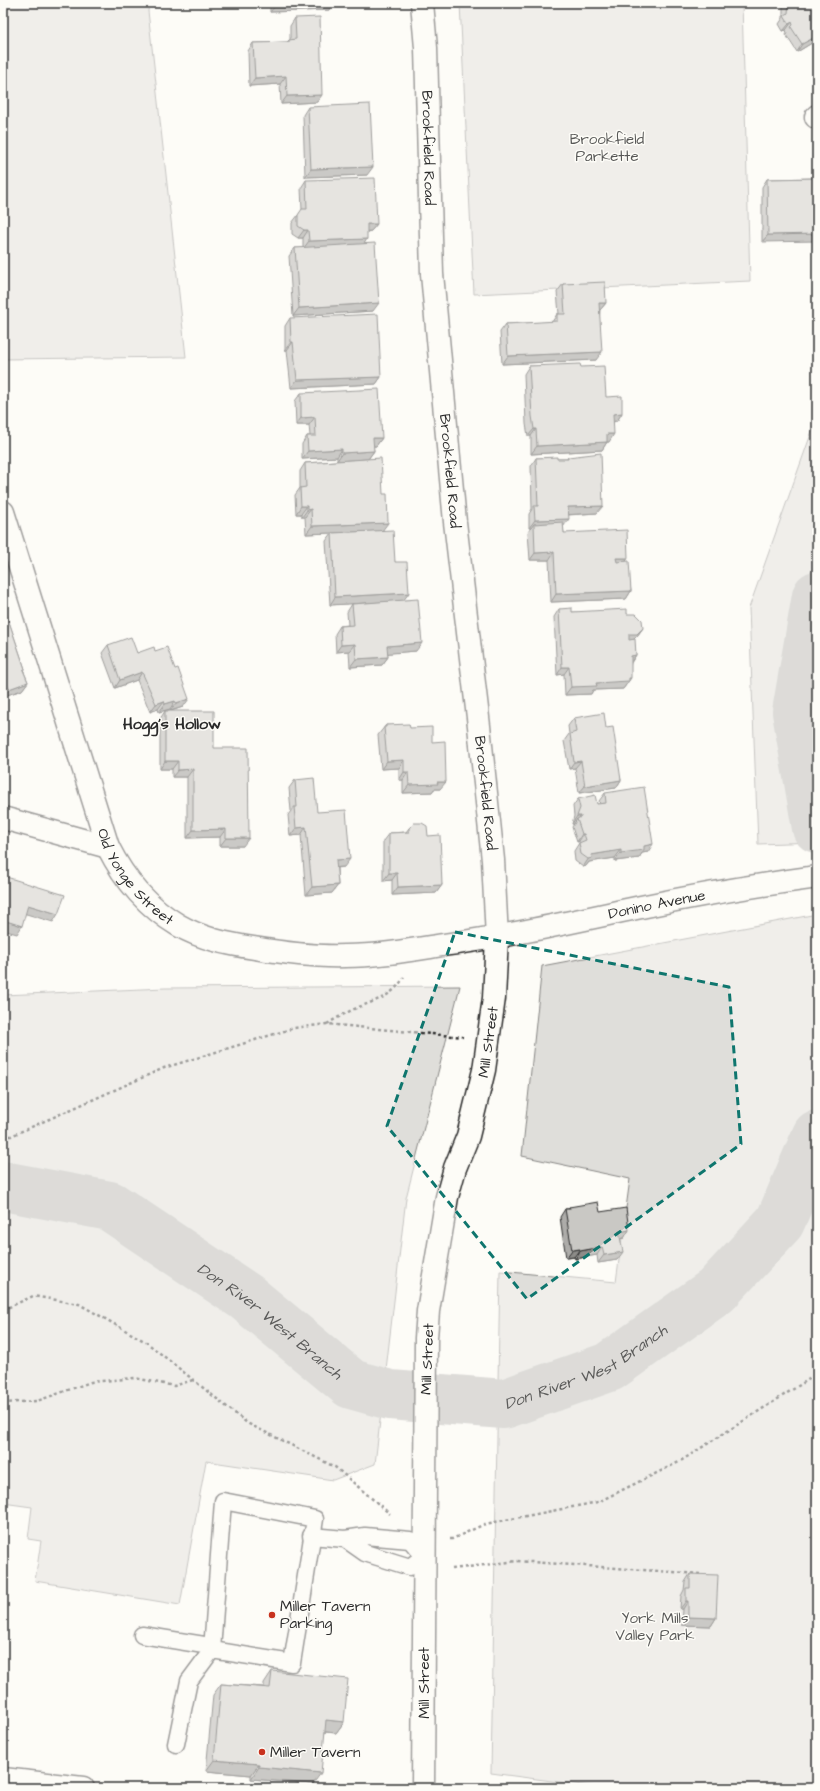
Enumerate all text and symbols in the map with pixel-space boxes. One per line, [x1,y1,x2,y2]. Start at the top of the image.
street label: Brookfield Road [416,90,440,206]
park label: Brookfield Parkette [570,129,644,167]
street label: Brookfield Road [434,413,466,530]
district label: Hogg's Hollow [123,713,221,737]
street label: Brookfield Road [469,735,502,851]
street label: Old Yonge Street [92,826,178,930]
street label: Donino Avenue [606,885,707,925]
street label: Mill Street [473,1005,504,1079]
water label: Don River West Branch [193,1258,348,1385]
water label: Don River West Branch [502,1319,673,1415]
street label: Mill Street [416,1323,439,1395]
place label: Miller Tavern Parking [280,1596,371,1635]
park label: York Mills Valley Park [616,1608,694,1647]
marker: Miller Tavern Parking [267,1610,277,1620]
street label: Mill Street [414,1647,435,1719]
place label: Miller Tavern [270,1742,361,1763]
marker: Miller Tavern [257,1747,267,1757]

